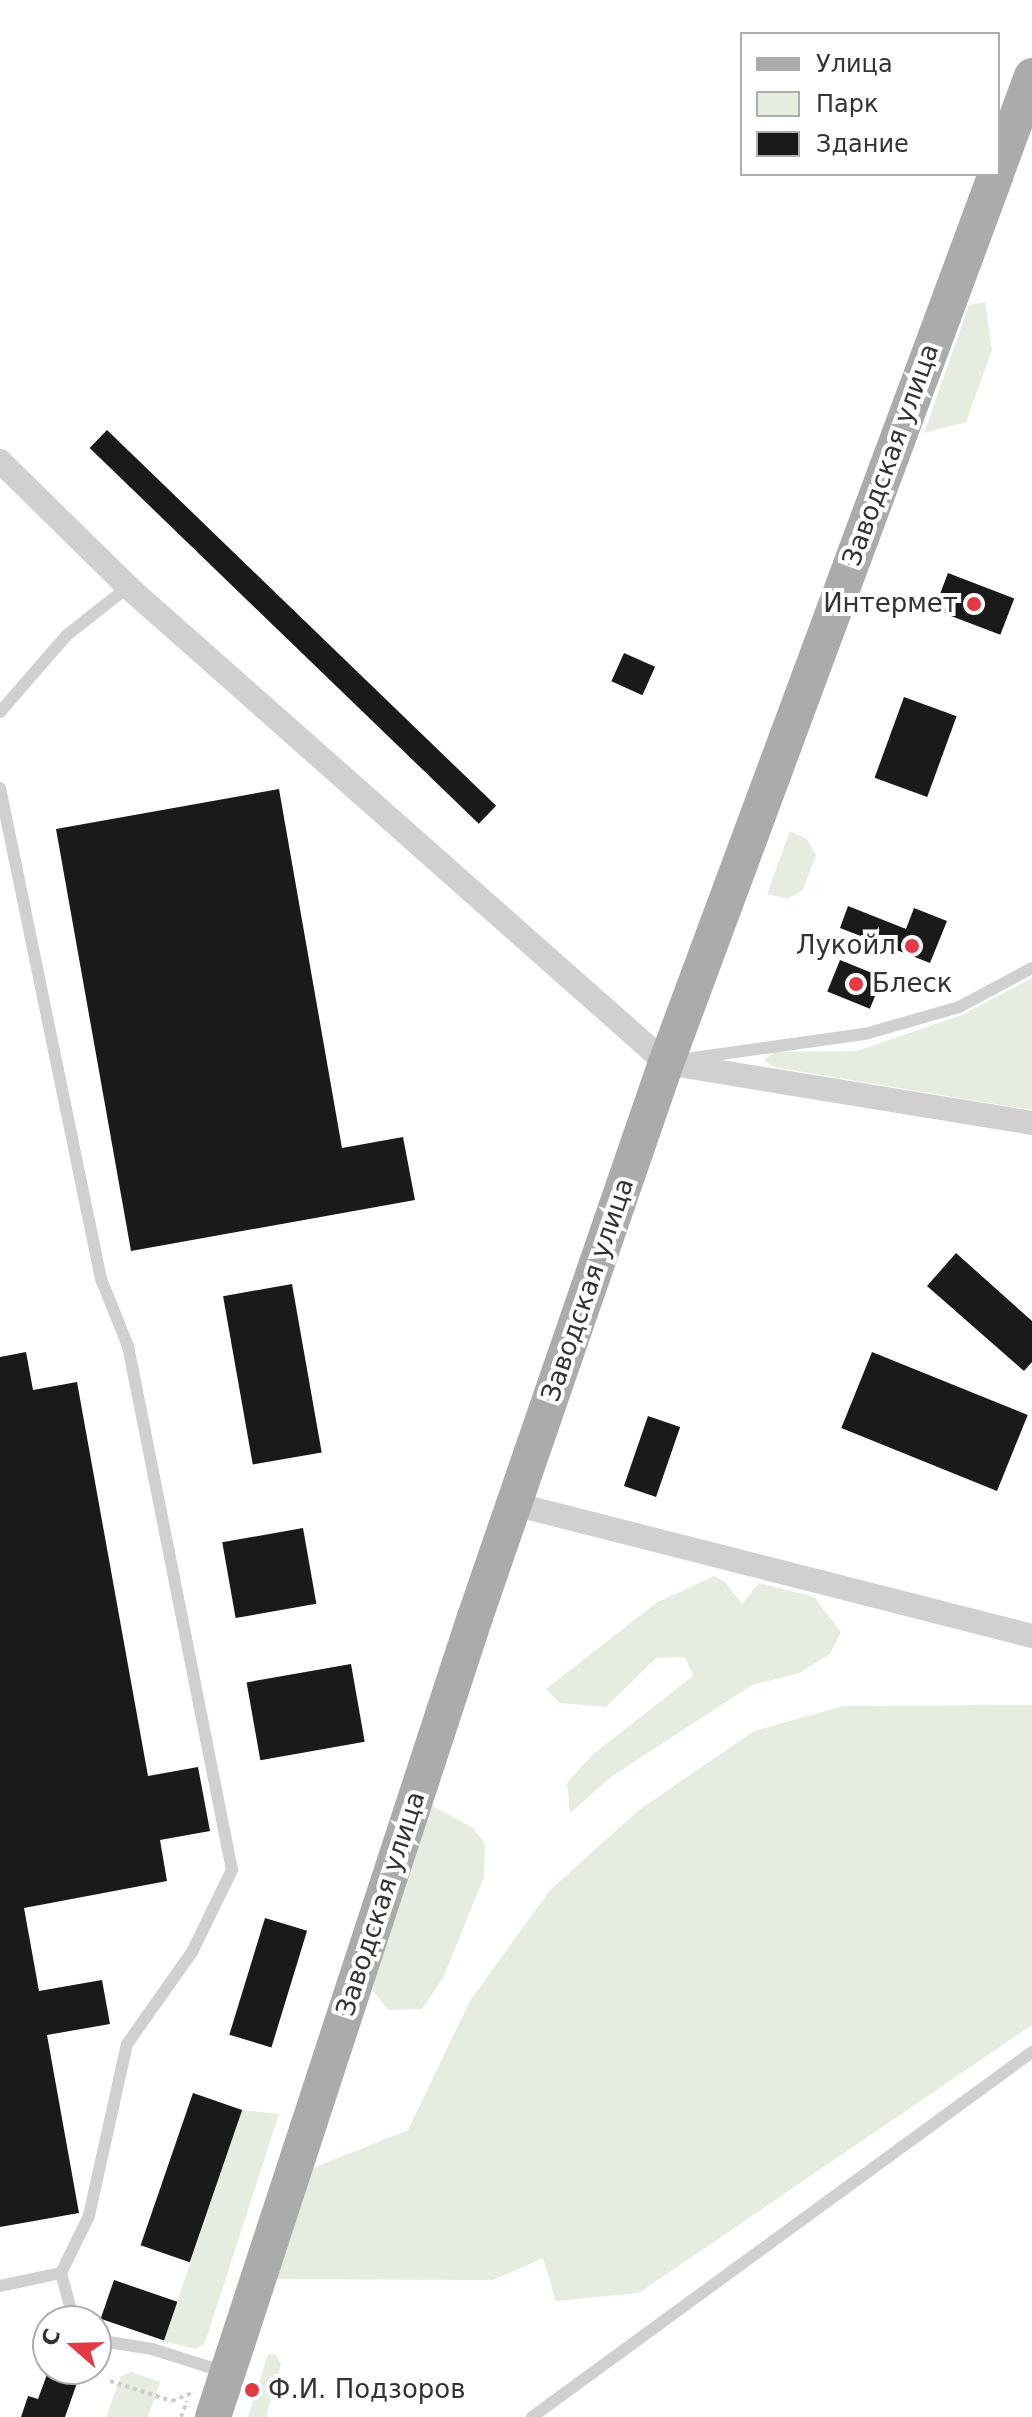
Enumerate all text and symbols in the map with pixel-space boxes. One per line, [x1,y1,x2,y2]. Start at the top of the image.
legend [740,32,1000,176]
text: Улица [816,50,893,78]
text: Парк [816,90,878,118]
text: Здание [816,130,909,158]
street label: Заводская улица [836,340,946,570]
place label: Интермет [823,588,958,620]
marker: Интермет [965,595,983,613]
place label: Лукойл [796,930,896,962]
marker: Лукойл [903,937,921,955]
place label: Блеск [872,968,952,1000]
marker: Блеск [847,975,865,993]
street label: Заводская улица [535,1174,641,1406]
street label: Заводская улица [330,1788,432,2020]
north arrow [32,2305,112,2385]
text: С [36,2325,65,2349]
place label: Ф.И. Подзоров [268,2374,466,2406]
marker: Ф.И. Подзоров [243,2381,261,2399]

